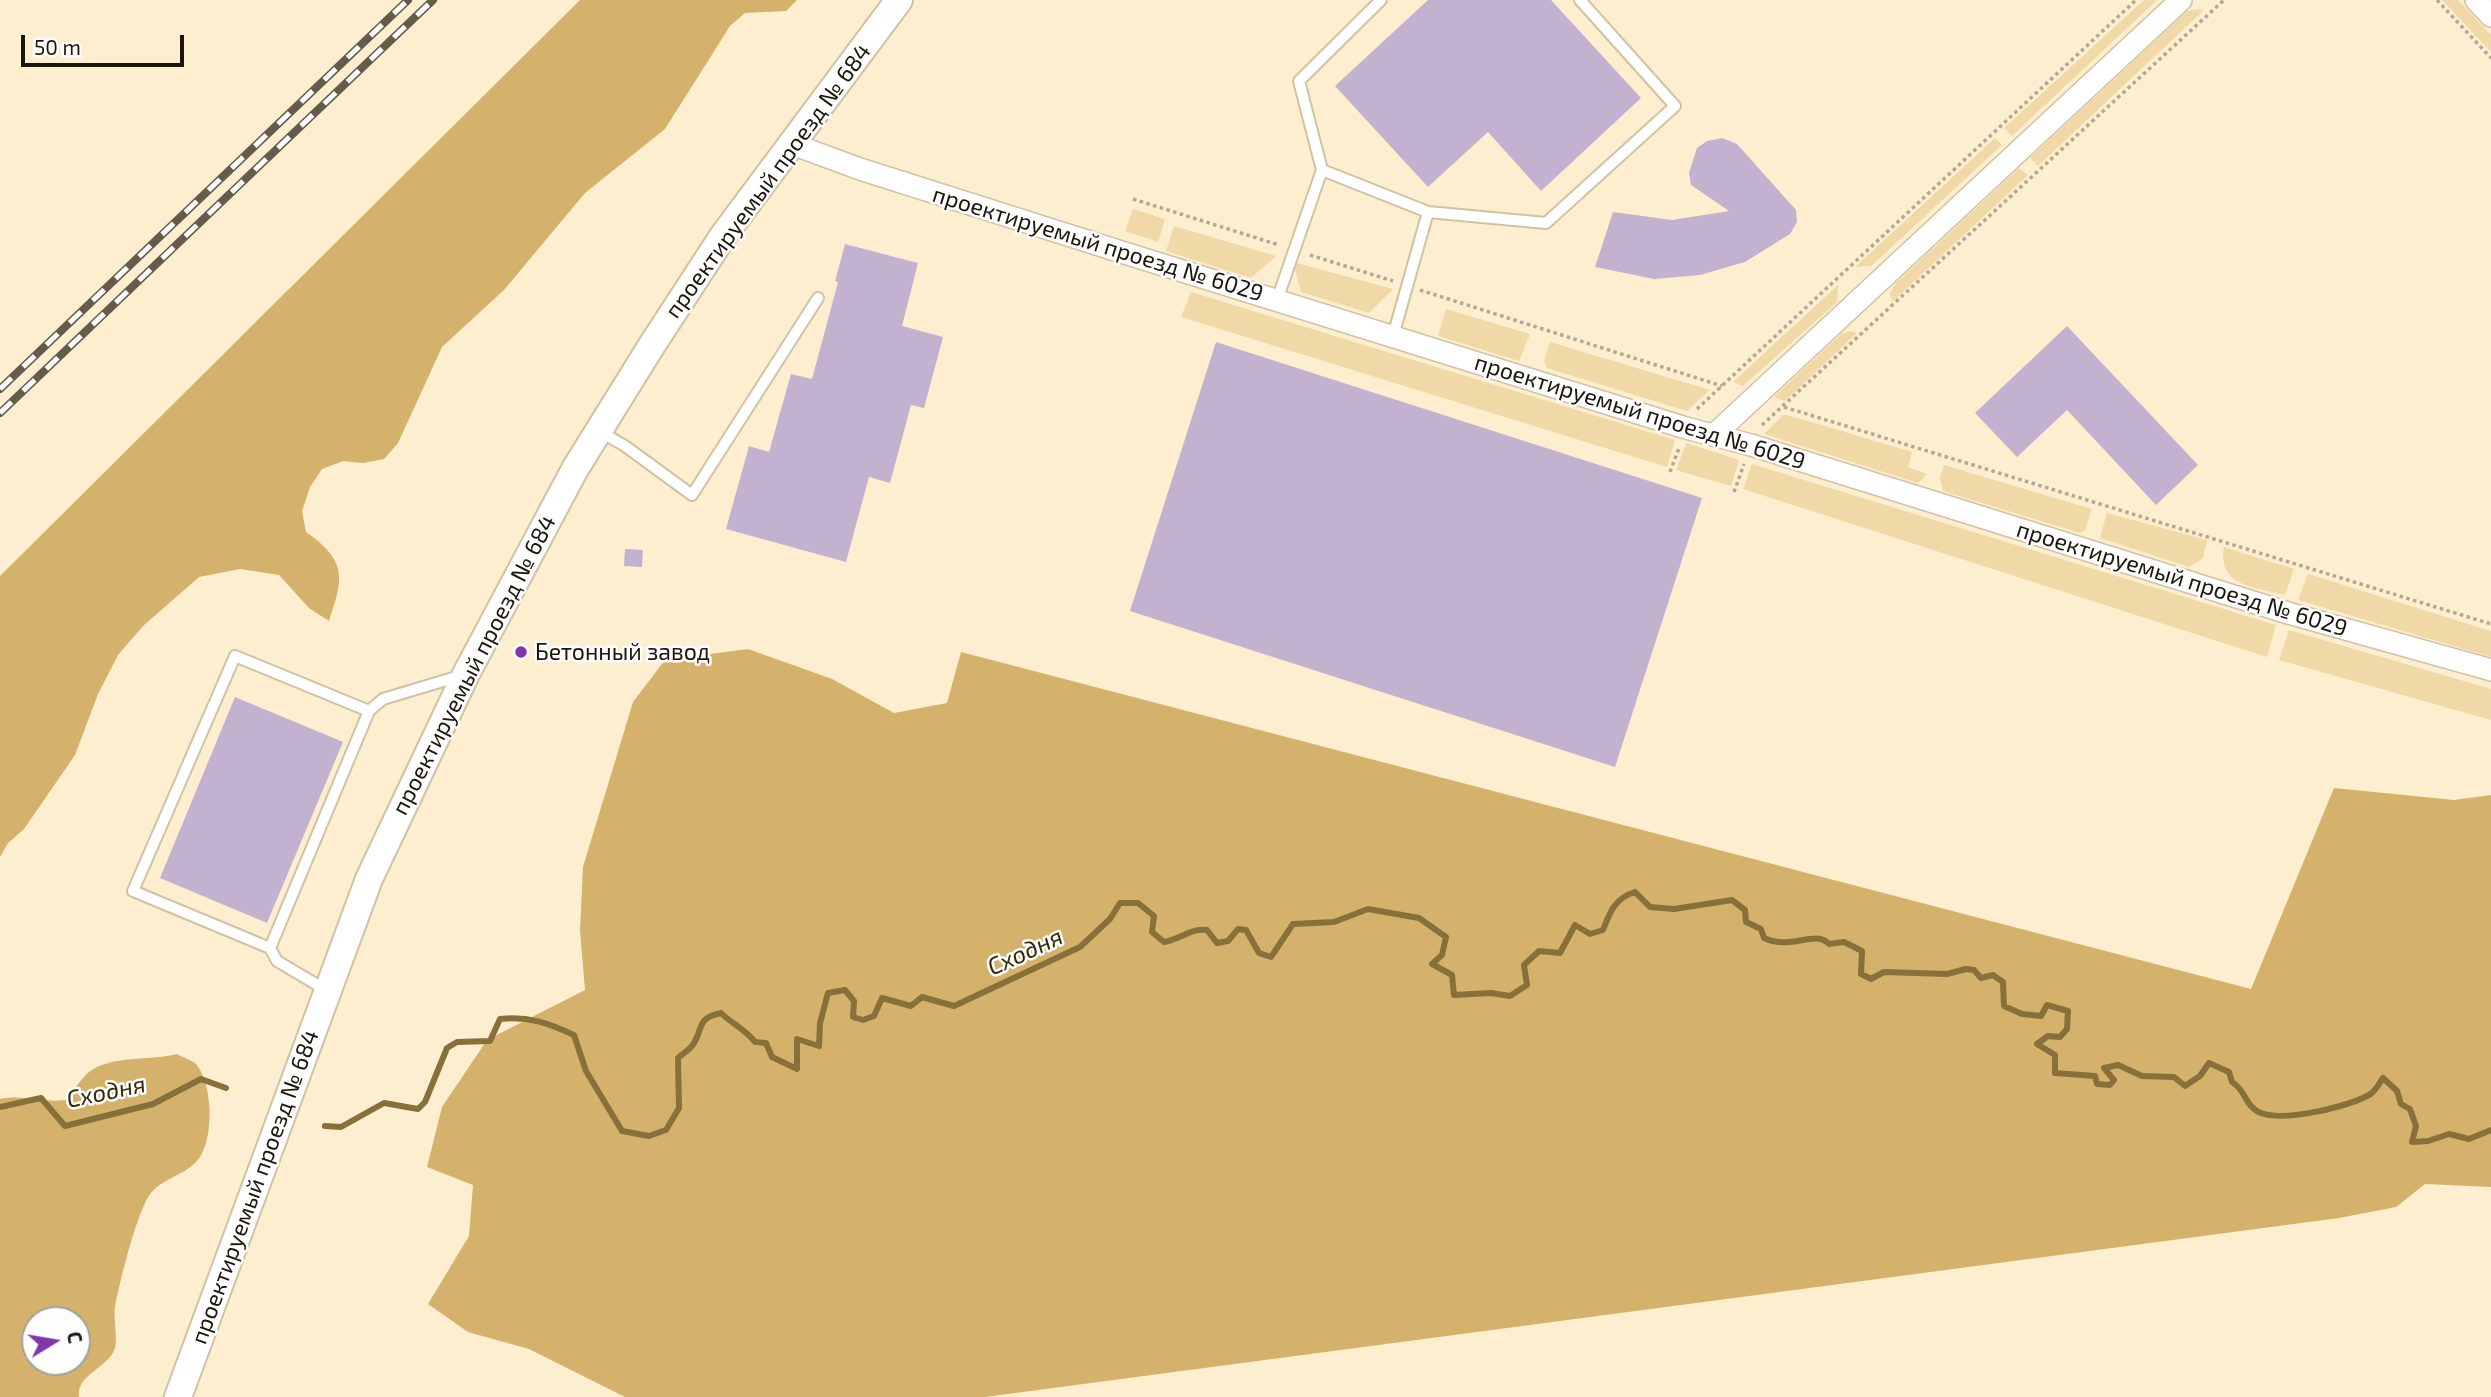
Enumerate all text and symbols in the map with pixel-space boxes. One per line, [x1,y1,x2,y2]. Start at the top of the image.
scale bar [24,21,187,65]
text: 50 m [34,34,81,59]
street label: проектируемый проезд № 684 [659,38,877,324]
street label: проектируемый проезд № 6029 [929,180,1267,308]
street label: проектируемый проезд № 6029 [1471,348,1809,476]
street label: проектируемый проезд № 684 [386,511,562,819]
street label: проектируемый проезд № 6029 [2013,515,2351,643]
place label: Бетонный завод [535,638,710,666]
marker: Бетонный завод [513,644,529,660]
water label: Сходня [983,922,1067,982]
street label: проектируемый проезд № 684 [185,1026,325,1348]
water label: Сходня [64,1070,148,1114]
north arrow [21,1306,91,1376]
text: С [63,1330,87,1345]

